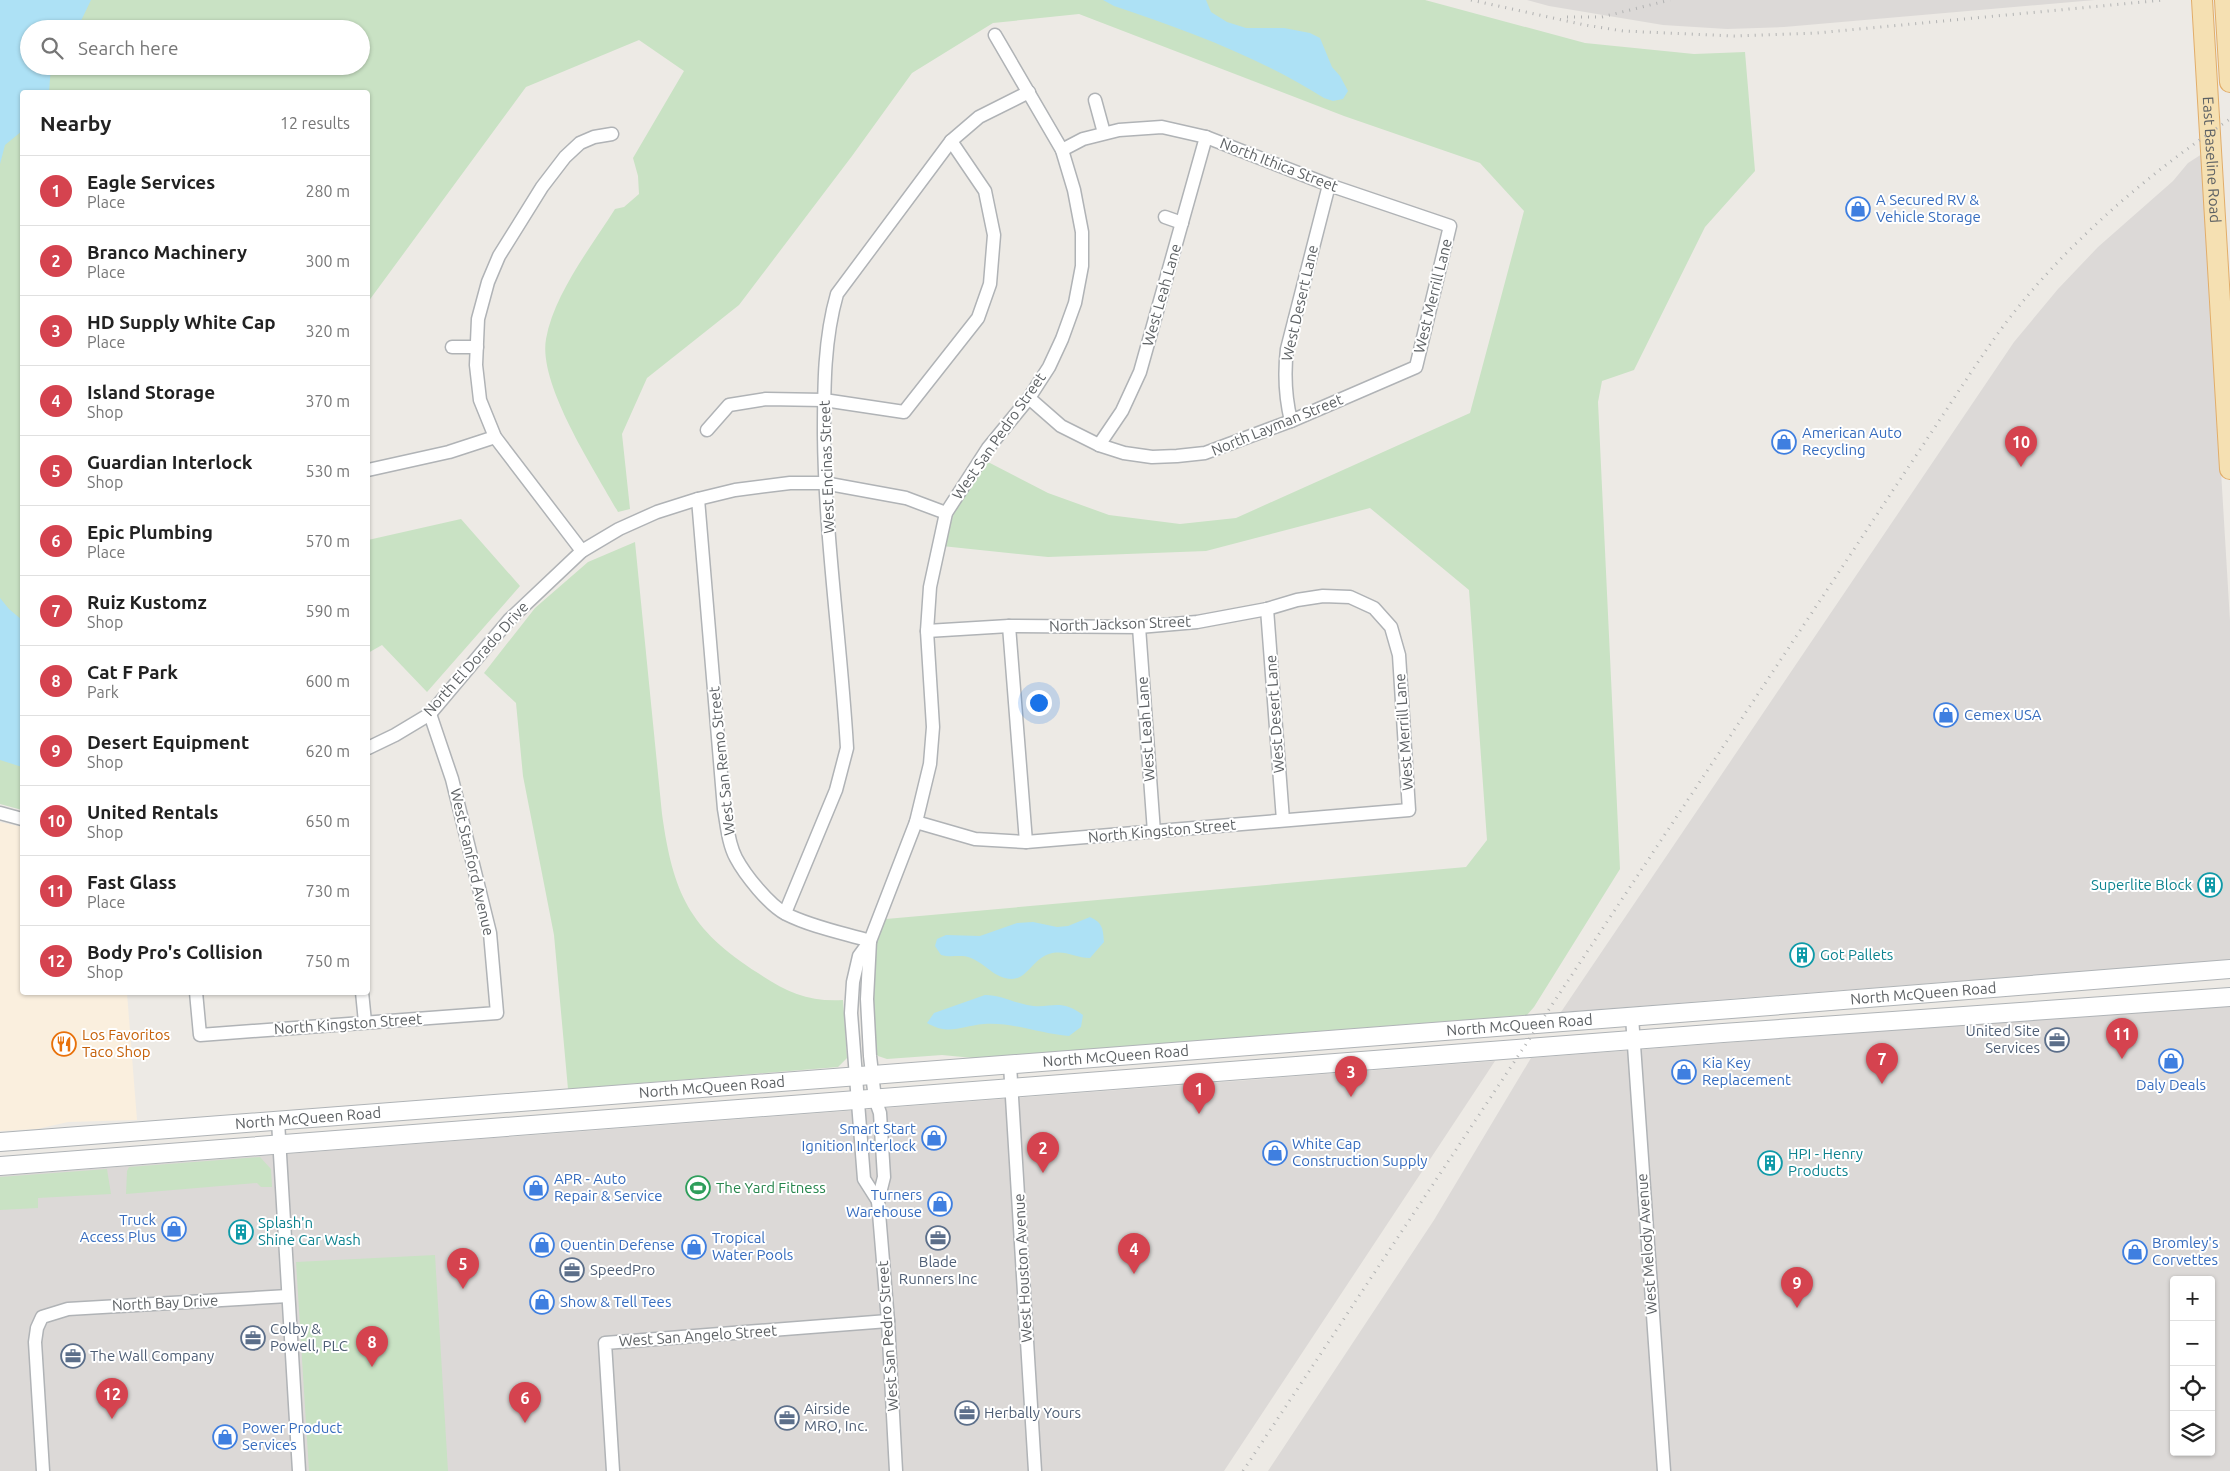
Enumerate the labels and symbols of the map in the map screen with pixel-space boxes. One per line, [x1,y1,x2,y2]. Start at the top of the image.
street label: East Baseline Road [2200,96,2224,223]
street label: North Ithica Street [1218,134,1341,195]
place label: A Secured RV & Vehicle Storage [1876,191,1981,225]
shop icon: A Secured RV & Vehicle Storage [1845,196,1871,222]
street label: West Merrill Lane [1410,237,1455,355]
street label: West Leah Lane [1139,242,1184,348]
street label: West Desert Lane [1278,243,1321,363]
street label: West San Pedro Street [948,369,1049,502]
street label: North Layman Street [1209,390,1345,459]
street label: West Encinas Street [816,400,837,534]
place label: American Auto Recycling [1802,424,1902,458]
pin: 10 [2005,426,2037,467]
shop icon: American Auto Recycling [1771,429,1797,455]
street label: North El Dorado Drive [420,598,531,719]
street label: North Jackson Street [1049,613,1191,634]
street label: West Desert Lane [1262,654,1287,774]
street label: West Merrill Lane [1391,673,1416,791]
street label: West Leah Lane [1133,676,1158,782]
street label: West San Remo Street [705,685,738,837]
your location [1026,690,1052,716]
shop icon: Cemex USA [1933,702,1959,728]
place label: Cemex USA [1964,706,2042,723]
street label: West Stanford Avenue [447,787,498,937]
street label: North Kingston Street [1087,816,1237,845]
building icon: Superlite Block [2197,872,2223,898]
place label: Superlite Block [2091,876,2192,893]
building icon: Got Pallets [1789,942,1815,968]
place label: Got Pallets [1820,946,1893,963]
street label: North McQueen Road [1850,979,1997,1007]
street label: North Kingston Street [273,1010,423,1037]
street label: North McQueen Road [1446,1011,1593,1039]
pin: 11 [2106,1018,2138,1059]
place label: United Site Services [1966,1022,2040,1056]
place label: Los Favoritos Taco Shop [82,1026,170,1060]
office icon: United Site Services [2044,1027,2070,1053]
restaurant icon: Los Favoritos Taco Shop [51,1031,77,1057]
street label: North McQueen Road [1042,1042,1189,1070]
pin: 7 [1866,1043,1898,1084]
shop icon: Daly Deals [2158,1048,2184,1074]
place label: Kia Key Replacement [1702,1054,1791,1088]
pin: 3 [1335,1056,1367,1097]
shop icon: Kia Key Replacement [1671,1059,1697,1085]
street label: North McQueen Road [638,1073,786,1101]
pin: 1 [1183,1073,1215,1114]
place label: Daly Deals [2136,1076,2206,1093]
street label: North McQueen Road [234,1104,382,1132]
place label: Smart Start Ignition Interlock [802,1120,916,1154]
shop icon: Smart Start Ignition Interlock [921,1125,947,1151]
pin: 2 [1027,1132,1059,1173]
place label: White Cap Construction Supply [1292,1135,1428,1169]
shop icon: White Cap Construction Supply [1262,1140,1288,1166]
place label: HPI - Henry Products [1788,1145,1863,1179]
building icon: HPI - Henry Products [1757,1150,1783,1176]
place label: APR - Auto Repair & Service [554,1170,662,1204]
street label: West Melody Avenue [1633,1173,1660,1315]
shop icon: APR - Auto Repair & Service [523,1175,549,1201]
sports icon: The Yard Fitness [685,1175,711,1201]
place label: The Yard Fitness [716,1179,826,1196]
place label: Turners Warehouse [846,1186,922,1220]
shop icon: Turners Warehouse [927,1191,953,1217]
street label: West Houston Avenue [1010,1193,1035,1343]
place label: Truck Access Plus [80,1211,156,1245]
place label: Splash'n Shine Car Wash [258,1214,361,1248]
shop icon: Truck Access Plus [161,1216,187,1242]
building icon: Splash'n Shine Car Wash [228,1219,254,1245]
office icon: Blade Runners Inc [925,1225,951,1251]
place label: Tropical Water Pools [712,1229,793,1263]
shop icon: Quentin Defense [529,1232,555,1258]
pin: 4 [1118,1233,1150,1274]
shop icon: Tropical Water Pools [681,1234,707,1260]
place label: Bromley's Corvettes [2152,1234,2218,1268]
place label: Quentin Defense [560,1236,675,1253]
shop icon: Bromley's Corvettes [2122,1239,2148,1265]
pin: 5 [447,1248,479,1289]
place label: Blade Runners Inc [899,1253,977,1287]
office icon: SpeedPro [559,1257,585,1283]
street label: West San Pedro Street [874,1260,901,1412]
place label: SpeedPro [590,1261,655,1278]
pin: 9 [1781,1267,1813,1308]
shop icon: Show & Tell Tees [529,1289,555,1315]
street label: North Bay Drive [111,1291,219,1314]
place label: Show & Tell Tees [560,1293,671,1310]
place label: Colby & Powell, PLC [270,1320,348,1354]
street label: West San Angelo Street [618,1321,778,1350]
office icon: Colby & Powell, PLC [240,1325,266,1351]
pin: 8 [356,1326,388,1367]
office icon: The Wall Company [60,1343,86,1369]
place label: The Wall Company [90,1347,214,1364]
pin: 12 [96,1378,128,1419]
pin: 6 [509,1382,541,1423]
place label: Airside MRO, Inc. [804,1400,868,1434]
office icon: Herbally Yours [954,1400,980,1426]
place label: Herbally Yours [984,1404,1081,1421]
office icon: Airside MRO, Inc. [774,1405,800,1431]
place label: Power Product Services [242,1419,342,1453]
shop icon: Power Product Services [212,1424,238,1450]

